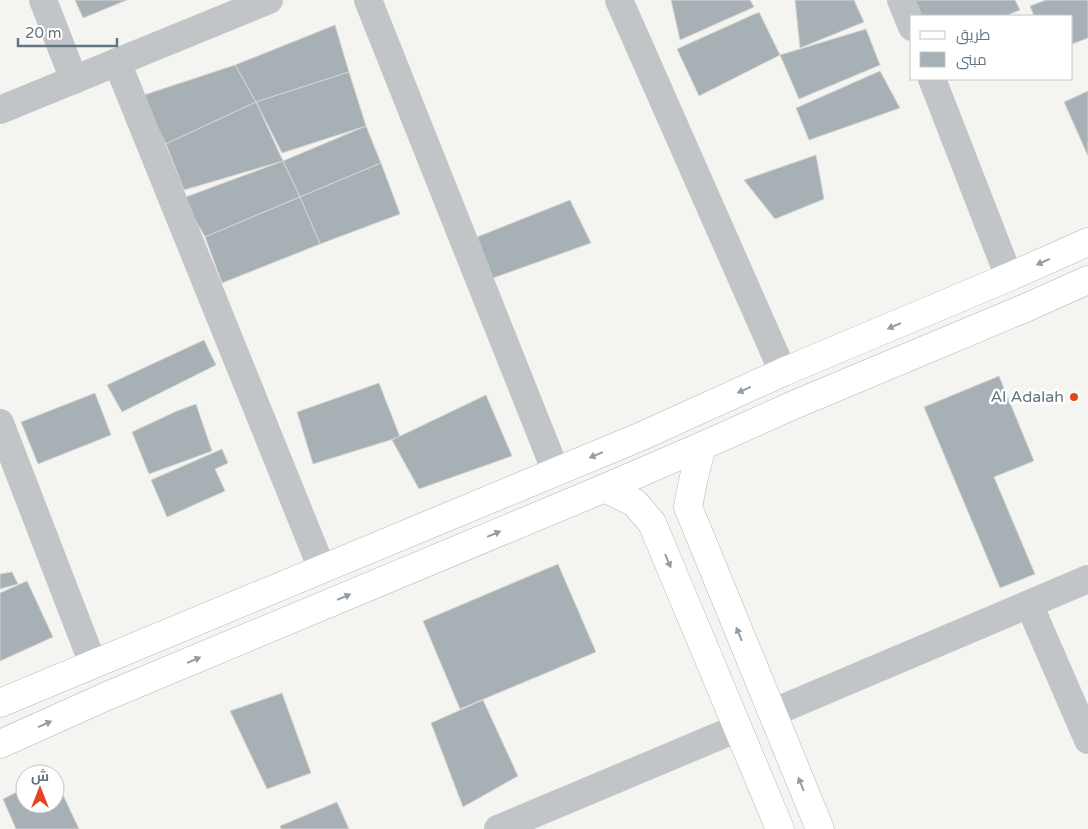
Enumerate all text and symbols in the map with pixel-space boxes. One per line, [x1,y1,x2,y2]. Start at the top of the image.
scale bar [18,15,116,47]
legend [910,15,1073,80]
text: 20 m [25,24,62,42]
text: طريق [956,26,990,45]
text: مبنى [956,51,987,70]
one-way arrow [1036,259,1050,267]
one-way arrow [887,322,901,330]
one-way arrow [737,386,751,394]
place label: Al Adalah [990,387,1064,407]
marker: Al Adalah [1068,391,1080,403]
one-way arrow [588,451,603,459]
one-way arrow [487,530,501,538]
one-way arrow [664,554,672,569]
one-way arrow [337,593,352,601]
one-way arrow [735,626,743,641]
one-way arrow [187,655,201,663]
one-way arrow [37,719,52,728]
north arrow [15,764,65,814]
text: ش [31,768,49,785]
one-way arrow [797,776,805,791]

